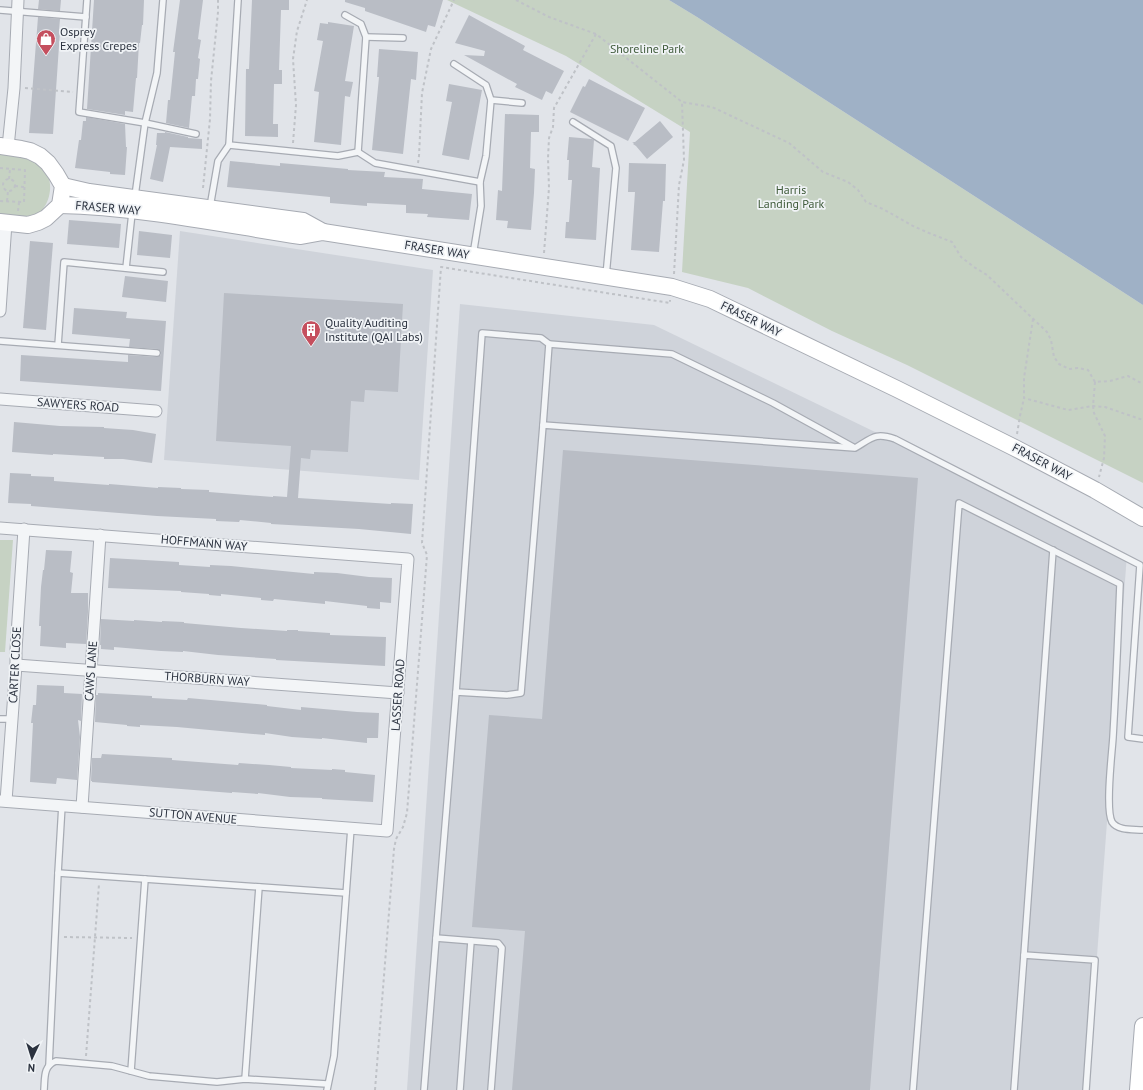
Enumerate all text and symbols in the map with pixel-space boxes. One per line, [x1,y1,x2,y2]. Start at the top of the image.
place label: Osprey Express Crepes [60,24,137,53]
shop icon: Osprey Express Crepes [35,28,57,56]
park label: Shoreline Park [610,41,684,56]
park label: Harris Landing Park [758,182,824,211]
street label: FRASER WAY [75,197,142,218]
street label: FRASER WAY [404,237,471,262]
street label: FRASER WAY [719,297,784,340]
place label: Quality Auditing Institute (QAI Labs) [325,315,423,344]
building icon: Quality Auditing Institute (QAI Labs) [300,319,322,347]
street label: SAWYERS ROAD [36,394,120,415]
street label: FRASER WAY [1010,440,1075,484]
street label: HOFFMANN WAY [160,531,248,554]
street label: CARTER CLOSE [5,626,24,704]
street label: CAWS LANE [81,640,100,702]
street label: LASSER ROAD [388,658,408,732]
street label: THORBURN WAY [164,668,251,689]
street label: SUTTON AVENUE [148,804,238,827]
north arrow [12,1038,52,1078]
text: N [27,1061,35,1075]

